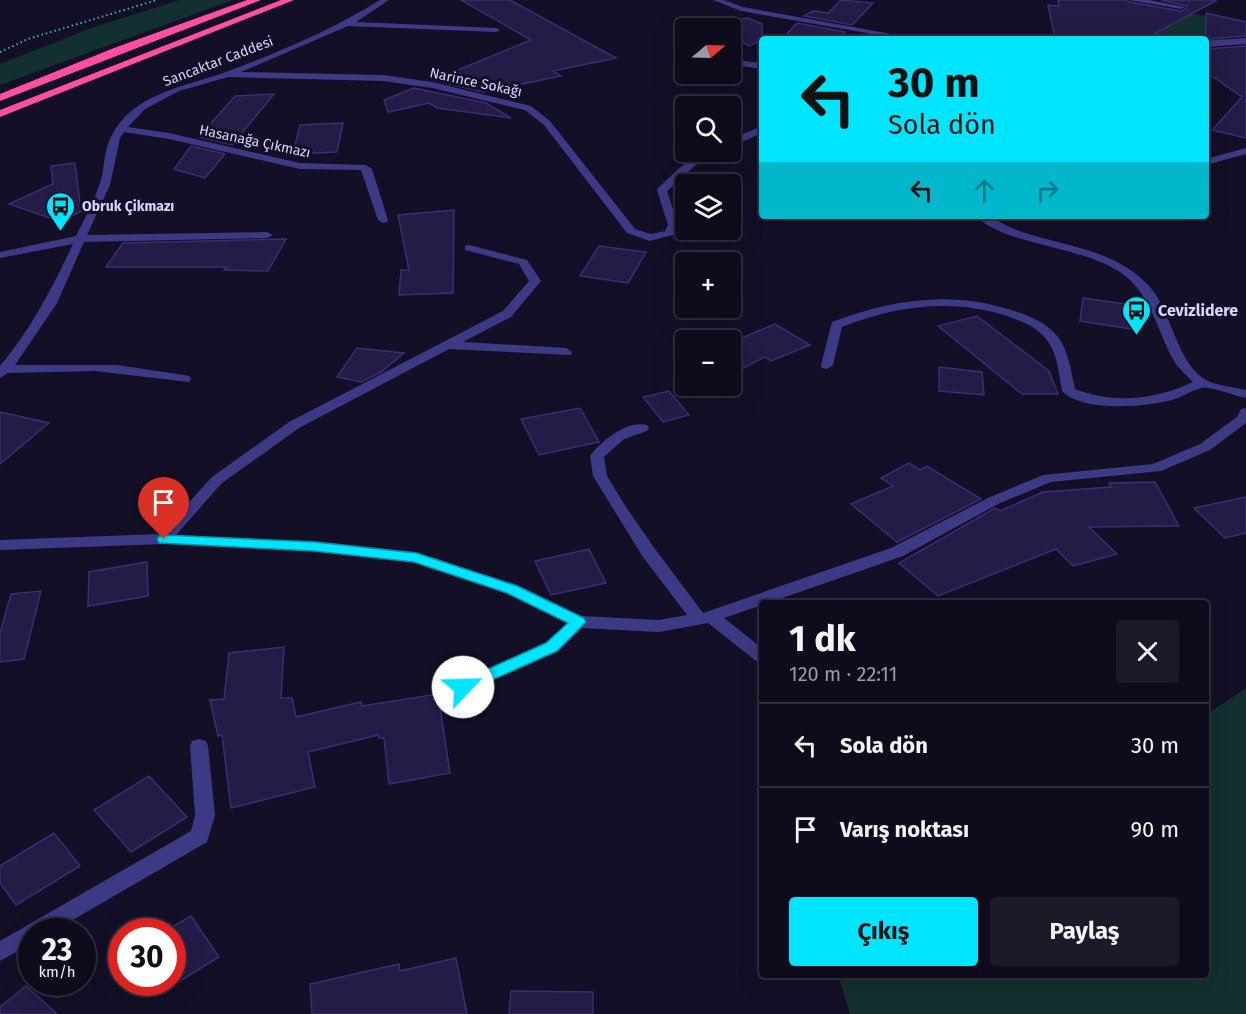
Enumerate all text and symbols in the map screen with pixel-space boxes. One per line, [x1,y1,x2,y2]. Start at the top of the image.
north arrow [675,18,741,84]
map controls [675,18,741,396]
street label: Sancaktar Caddesi [161,33,276,90]
text: 30 m [888,58,980,108]
icon: left [789,60,867,138]
street label: Narince Sokağı [428,64,524,101]
button: search [675,96,741,162]
text: Sola dön [888,109,996,141]
street label: Hasanağa Çıkmazı [198,121,312,162]
button: layers [675,174,741,240]
icon: left [905,174,938,207]
icon: ahead [968,174,1001,207]
icon: right [1031,174,1064,207]
bus stop icon: Obruk Çikmazı [45,190,77,232]
place label: Obruk Çikmazı [82,198,174,216]
button: + [675,252,741,318]
bus stop icon: Cevizlidere [1121,294,1153,336]
place label: Cevizlidere [1158,301,1238,320]
button: − [675,330,741,396]
pin [138,477,189,539]
icon: arrive [147,486,180,519]
text: 1 dk [789,617,856,661]
button: close [1116,620,1179,683]
position arrow [431,655,495,719]
text: 120 m · 22:11 [789,662,897,686]
icon: left [789,729,822,762]
text: Sola dön [840,732,928,759]
text: 30 m [1131,732,1179,759]
icon: arrive [789,813,822,846]
text: Varış noktası [840,816,969,843]
text: 90 m [1130,816,1179,843]
button: Çıkış [789,897,978,966]
button: Paylaş [990,897,1179,966]
speed limit sign: 30 [108,918,186,996]
text: 23 [42,932,72,968]
text: km/h [38,963,76,981]

